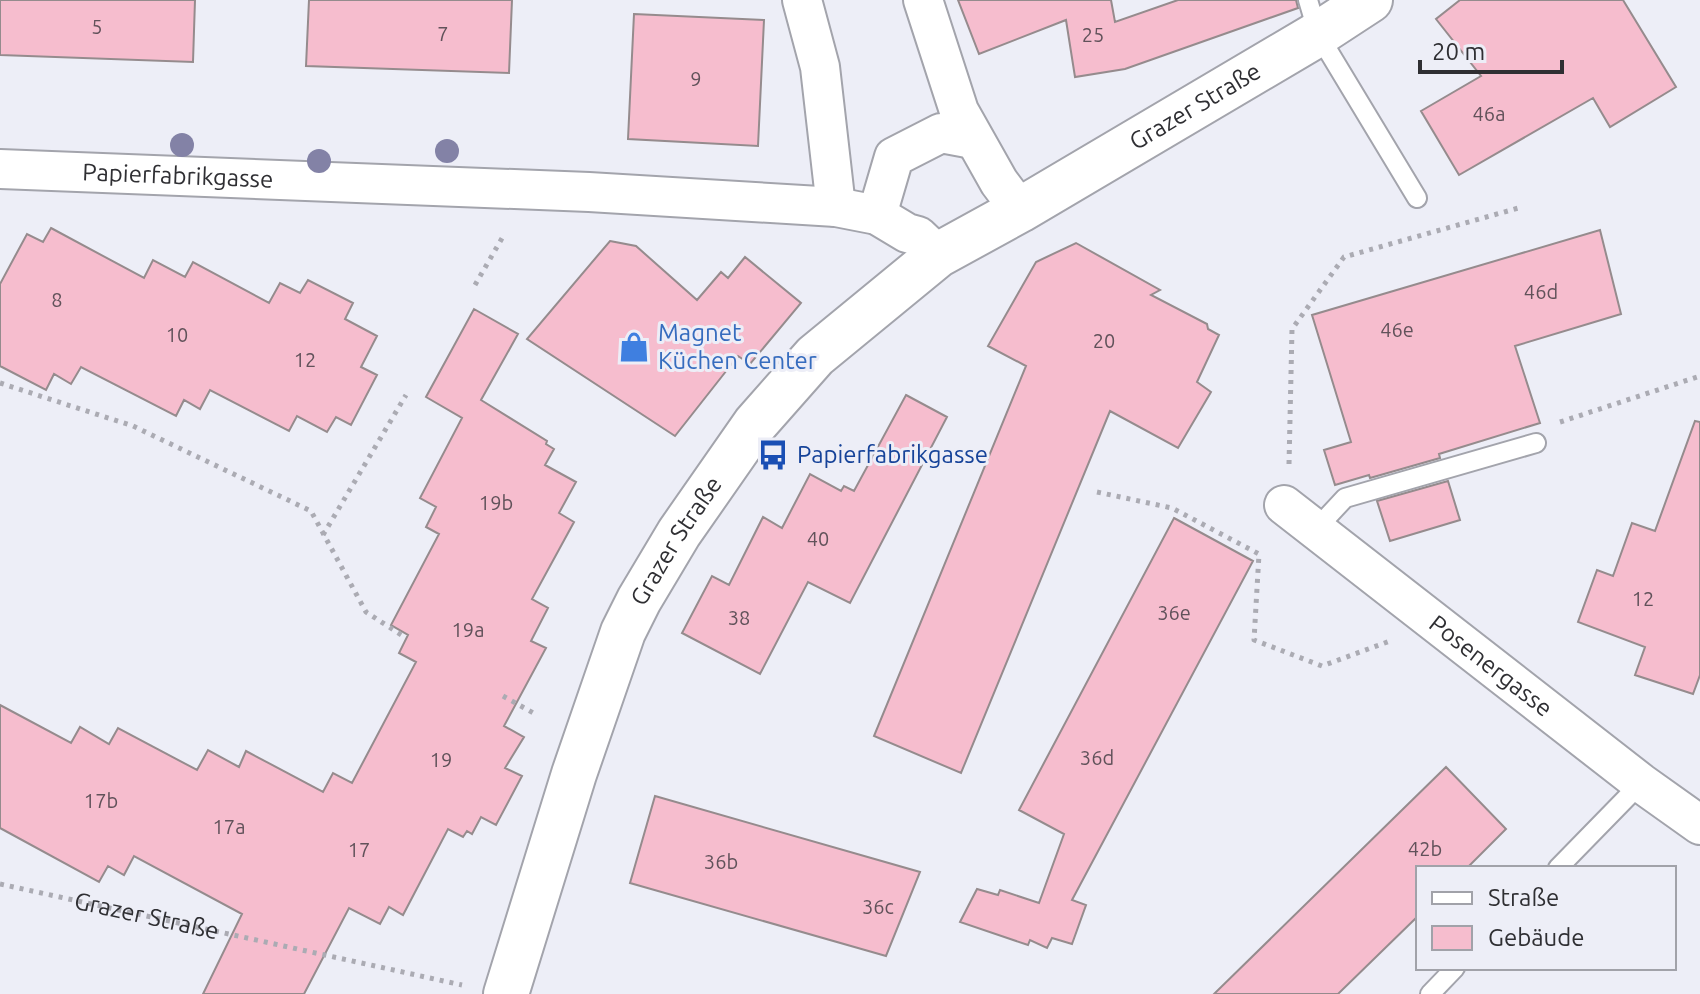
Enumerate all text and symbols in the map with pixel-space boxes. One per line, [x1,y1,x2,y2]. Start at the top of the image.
house number: 5 [91,15,103,38]
house number: 7 [437,22,449,45]
house number: 25 [1082,23,1104,46]
scale bar [1420,24,1562,74]
text: 20 m [1432,38,1485,65]
street label: Grazer Straße [1125,57,1265,155]
house number: 9 [690,67,702,90]
house number: 46a [1473,102,1505,125]
street label: Papierfabrikgasse [82,158,274,193]
house number: 46d [1524,280,1558,303]
house number: 8 [51,288,63,311]
house number: 46e [1380,318,1414,341]
place label: Magnet Küchen Center [658,319,817,374]
house number: 10 [166,323,188,346]
house number: 20 [1093,329,1115,352]
shop icon: Magnet Küchen Center [617,330,651,364]
house number: 12 [294,348,316,371]
bus stop icon: Papierfabrikgasse [756,438,790,472]
place label: Papierfabrikgasse [797,441,988,468]
street label: Grazer Straße [625,471,727,610]
house number: 19b [479,491,513,514]
house number: 40 [807,527,829,550]
house number: 12 [1632,587,1654,610]
house number: 36e [1157,601,1191,624]
house number: 38 [728,606,750,629]
street label: Posenergasse [1424,609,1558,722]
house number: 19a [452,618,484,641]
house number: 36d [1080,746,1114,769]
house number: 19 [430,748,452,771]
house number: 17b [84,789,118,812]
house number: 17a [213,815,245,838]
house number: 42b [1408,837,1442,860]
house number: 17 [348,838,370,861]
house number: 36b [704,850,738,873]
legend [1416,866,1676,970]
text: Straße [1488,884,1559,911]
street label: Grazer Straße [72,887,221,944]
house number: 36c [862,895,894,918]
text: Gebäude [1488,924,1585,951]

